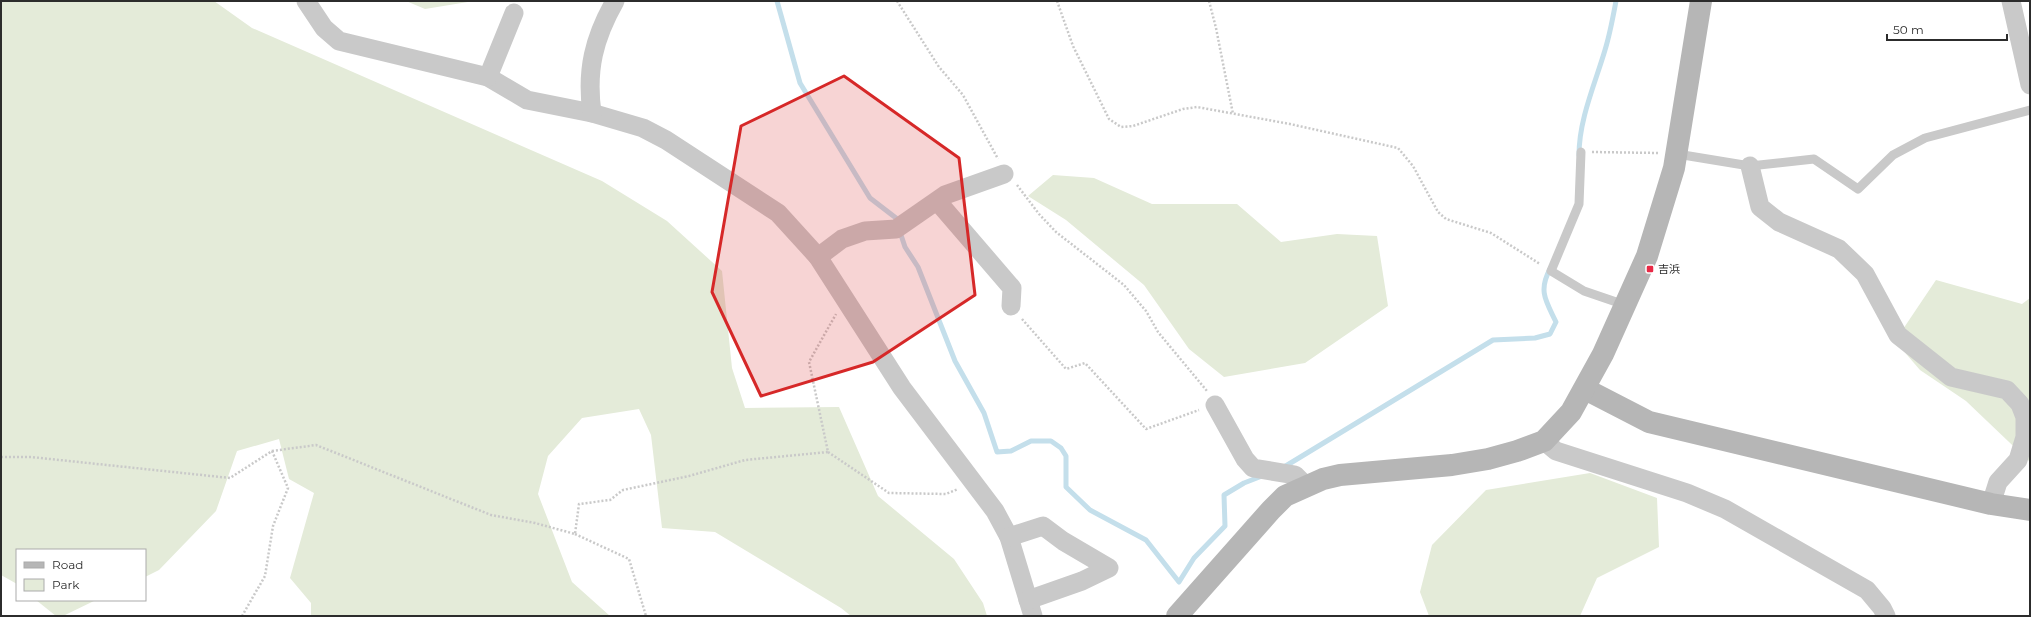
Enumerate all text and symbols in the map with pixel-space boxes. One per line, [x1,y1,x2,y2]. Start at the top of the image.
scale bar [1887,16,2007,42]
text: 50 m [1893,22,1924,37]
place label: 吉浜 [1658,262,1680,276]
marker: 吉浜 [1645,264,1655,274]
legend [16,549,146,601]
text: Road [52,557,83,572]
text: Park [52,577,80,592]

